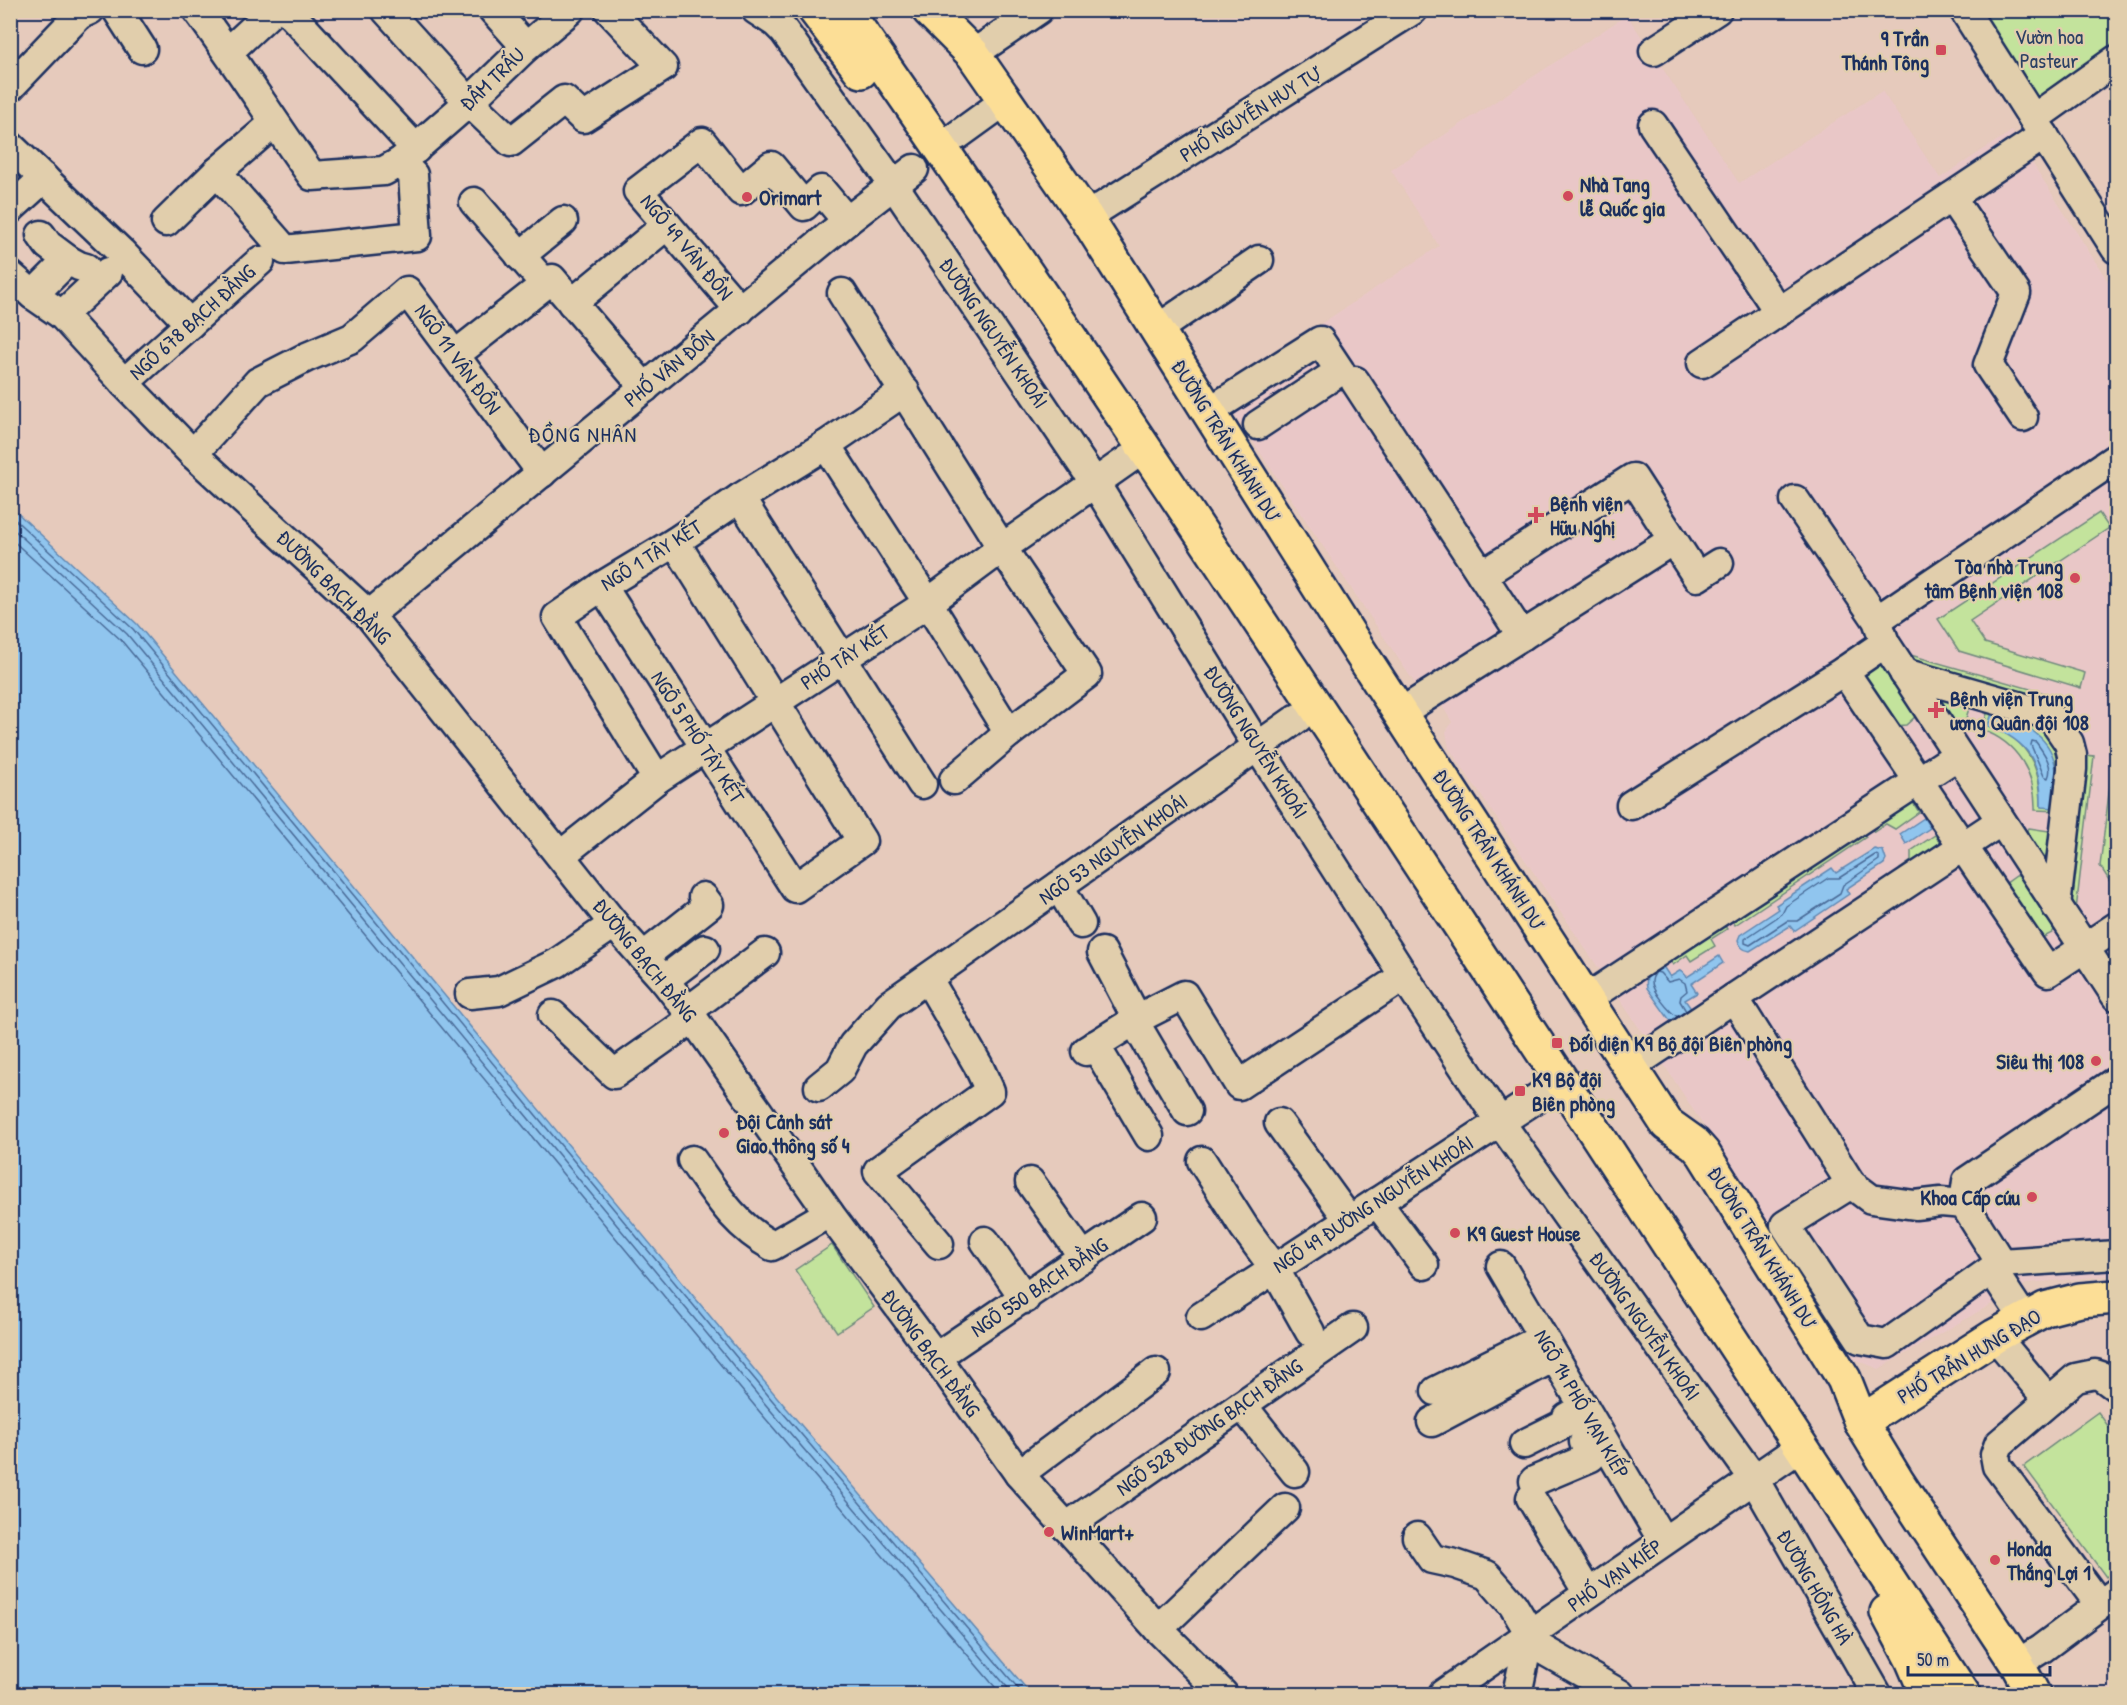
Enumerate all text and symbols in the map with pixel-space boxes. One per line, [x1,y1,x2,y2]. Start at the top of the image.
park label: Vườn hoa Pasteur [2015,22,2083,75]
place label: 9 Trần Thánh Tông [1841,24,1929,78]
street label: ĐẦM TRẤU [453,41,531,117]
marker: 9 Trần Thánh Tông [1934,43,1948,57]
street label: PHỐ NGUYỄN HUY TỰ [1174,58,1327,169]
place label: Nhà Tang lễ Quốc gia [1580,170,1665,224]
place label: Orimart [759,183,822,212]
street label: NGÕ 49 VÂN ĐỒN [634,188,740,306]
marker: Nhà Tang lễ Quốc gia [1561,189,1575,203]
marker: Orimart [740,190,754,204]
street label: ĐƯỜNG NGUYỄN KHOÁI [933,252,1055,414]
street label: NGÕ 678 BẠCH ĐẰNG [123,258,261,386]
street label: NGÕ 11 VÂN ĐỒN [408,298,508,420]
street label: PHỐ VÂN ĐỒN [618,322,720,414]
street label: ĐƯỜNG TRẦN KHÁNH DƯ [1165,354,1288,527]
district label: ĐỒNG NHÂN [528,419,638,449]
place label: Bệnh viện Hữu Nghị [1550,489,1623,543]
marker: Bệnh viện Hữu Nghị [1527,506,1545,524]
street label: NGÕ 1 TÂY KẾT [595,512,708,598]
street label: ĐƯỜNG BẠCH ĐẰNG [270,523,398,651]
place label: Tòa nhà Trung tâm Bệnh viện 108 [1923,552,2063,605]
marker: Tòa nhà Trung tâm Bệnh viện 108 [2068,571,2082,585]
street label: PHỐ TÂY KẾT [795,617,896,697]
street label: ĐƯỜNG NGUYỄN KHOÁI [1197,660,1315,824]
street label: NGÕ 5 PHỐ TÂY KẾT [644,665,752,810]
place label: Bệnh viện Trung ương Quân đội 108 [1950,684,2089,738]
marker: Bệnh viện Trung ương Quân đội 108 [1927,701,1945,719]
street label: ĐƯỜNG TRẦN KHÁNH DƯ [1426,764,1552,936]
street label: NGÕ 53 NGUYỄN KHOÁI [1033,787,1193,911]
street label: ĐƯỜNG BẠCH ĐẰNG [586,892,704,1028]
place label: Đối diện K9 Bộ đội Biên phòng [1569,1029,1792,1059]
marker: Đối diện K9 Bộ đội Biên phòng [1550,1036,1564,1050]
place label: Siêu thị 108 [1996,1047,2084,1076]
marker: Siêu thị 108 [2089,1054,2103,1068]
place label: K9 Bộ đội Biên phòng [1532,1065,1615,1119]
marker: K9 Bộ đội Biên phòng [1513,1084,1527,1098]
place label: Đội Cảnh sát Giao thông số 4 [736,1107,850,1161]
marker: Đội Cảnh sát Giao thông số 4 [717,1126,731,1140]
street label: NGÕ 49 ĐƯỜNG NGUYỄN KHOÁI [1267,1128,1479,1280]
street label: ĐƯỜNG TRẦN KHÁNH DƯ [1701,1161,1824,1334]
place label: Khoa Cấp cứu [1920,1183,2021,1213]
marker: Khoa Cấp cứu [2025,1190,2039,1204]
place label: K9 Guest House [1467,1219,1581,1248]
marker: K9 Guest House [1448,1226,1462,1240]
street label: NGÕ 550 BẠCH ĐẰNG [965,1230,1113,1344]
street label: ĐƯỜNG NGUYỄN KHOÁI [1583,1246,1707,1406]
street label: ĐƯỜNG BẠCH ĐẰNG [875,1283,987,1423]
street label: PHỐ TRẦN HƯNG ĐẠO [1892,1302,2046,1410]
street label: NGÕ 14 PHỐ VẠN KIẾP [1527,1324,1637,1484]
street label: NGÕ 528 ĐƯỜNG BẠCH ĐẰNG [1110,1352,1308,1502]
place label: WinMart+ [1061,1518,1134,1547]
street label: ĐƯỜNG HỒNG HÀ [1770,1524,1860,1650]
marker: WinMart+ [1042,1525,1056,1539]
street label: PHỐ VẠN KIẾP [1562,1532,1668,1618]
place label: Honda Thắng Lợi 1 [2006,1534,2091,1588]
marker: Honda Thắng Lợi 1 [1988,1553,2002,1567]
scale bar [1908,1639,2050,1677]
text: 50 m [1917,1647,1949,1672]

